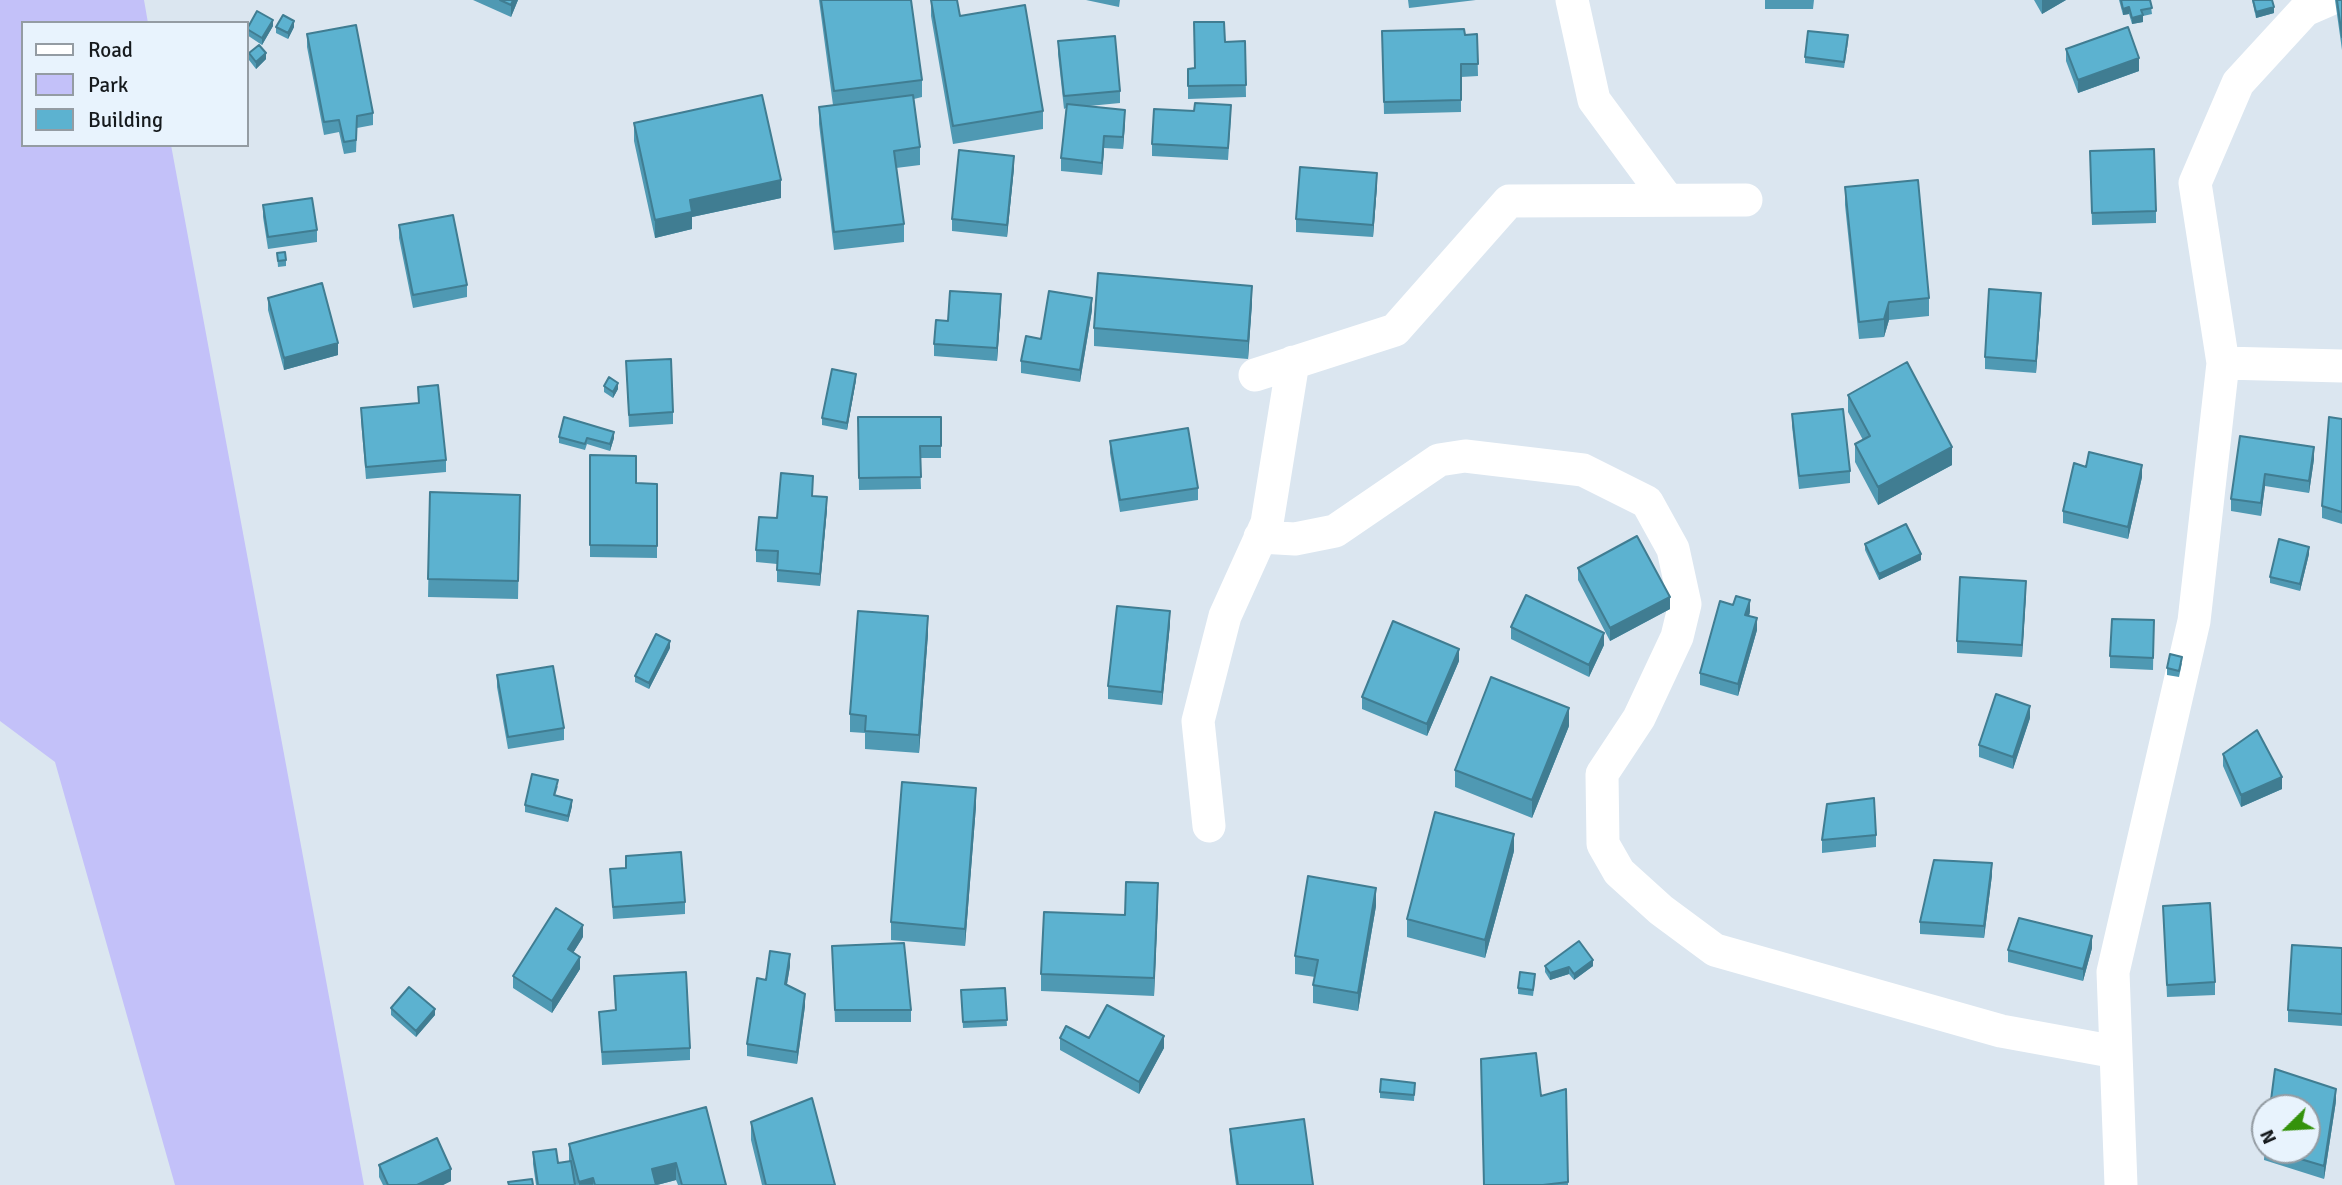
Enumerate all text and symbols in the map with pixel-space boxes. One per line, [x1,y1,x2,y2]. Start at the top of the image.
legend [21,21,248,147]
text: Road [88,37,133,63]
text: Park [88,72,128,98]
text: Building [88,107,163,133]
north arrow [2251,1094,2321,1164]
text: N [2255,1126,2282,1148]

